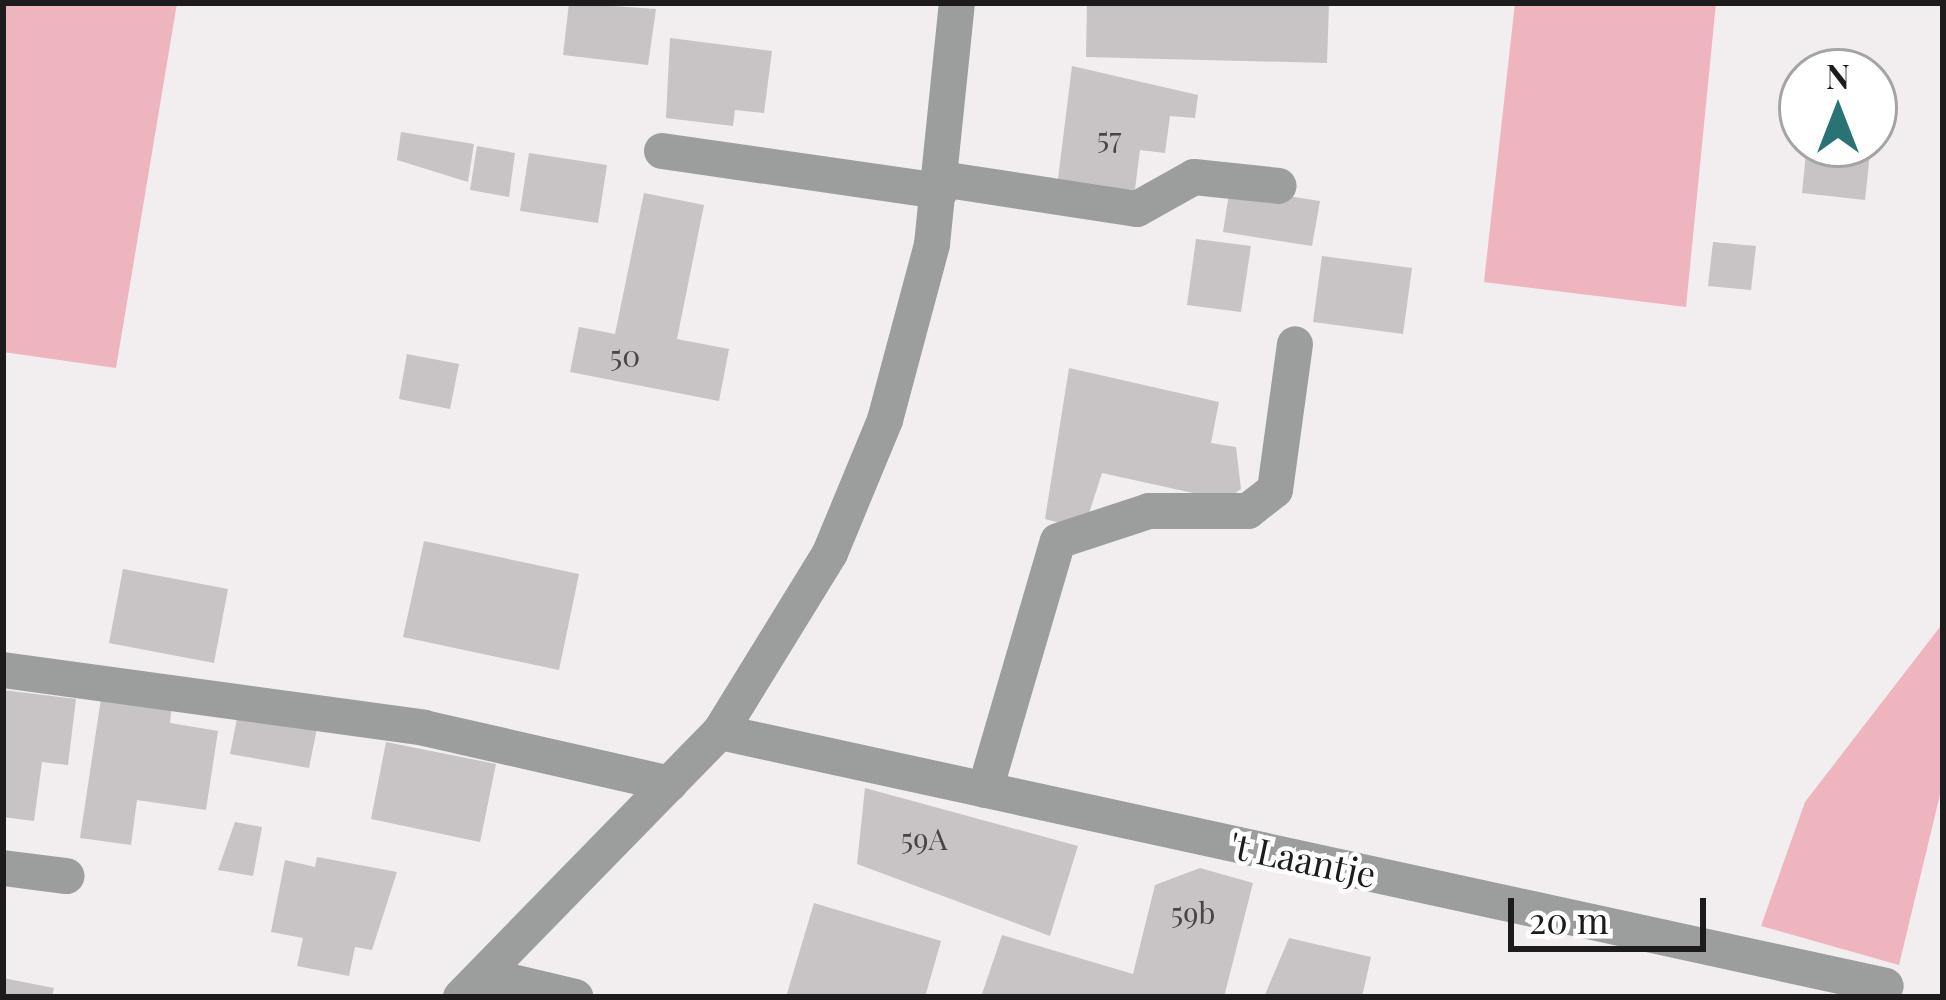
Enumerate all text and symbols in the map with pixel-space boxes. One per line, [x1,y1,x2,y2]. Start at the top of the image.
north arrow [1778,48,1898,168]
text: N [1826,53,1850,97]
house number: 57 [1097,119,1121,155]
house number: 50 [610,337,640,373]
house number: 59A [901,820,947,856]
street label: 't Laantje [1226,822,1380,896]
scale bar [1514,874,1712,948]
house number: 59b [1171,894,1215,930]
text: 20 m [1529,895,1609,943]

